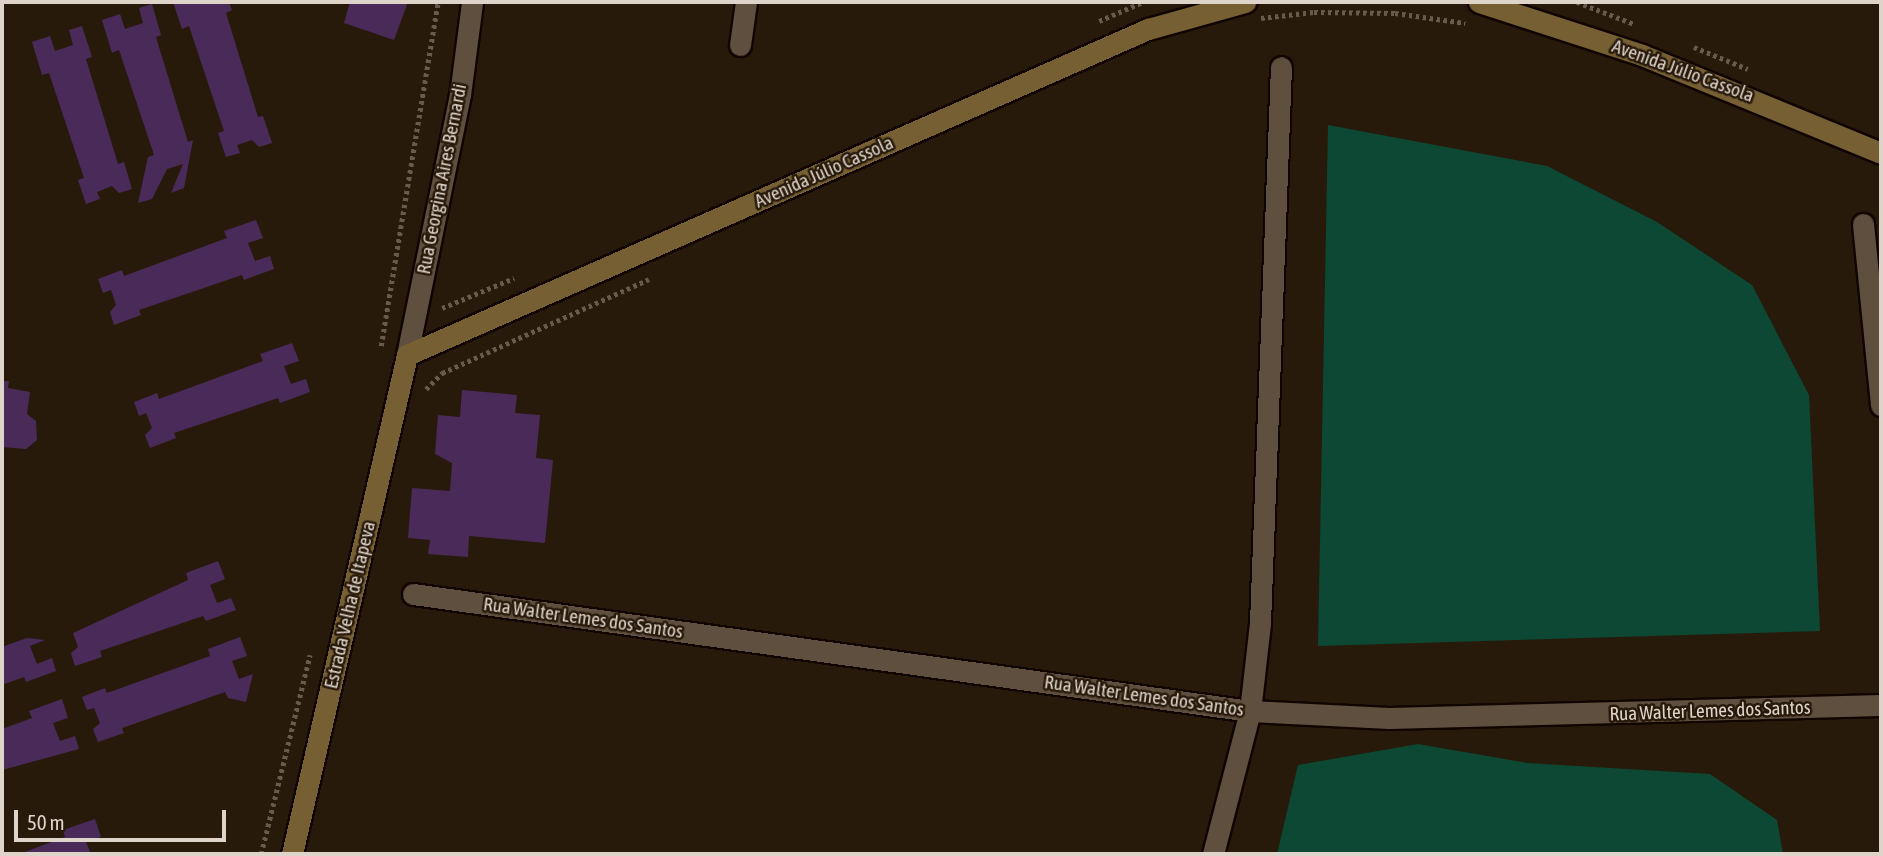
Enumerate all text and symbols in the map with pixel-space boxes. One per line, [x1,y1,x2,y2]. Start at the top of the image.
street label: Avenida Júlio Cassola [1609,35,1757,107]
street label: Rua Georgina Aires Bernardi [412,82,472,276]
street label: Avenida Júlio Cassola [751,131,897,213]
street label: Estrada Velha de Itapeva [320,519,380,691]
street label: Rua Walter Lemes dos Santos [482,593,684,643]
street label: Rua Walter Lemes dos Santos [1043,671,1245,721]
street label: Rua Walter Lemes dos Santos [1609,696,1811,726]
scale bar [18,796,229,840]
text: 50 m [27,810,65,834]

